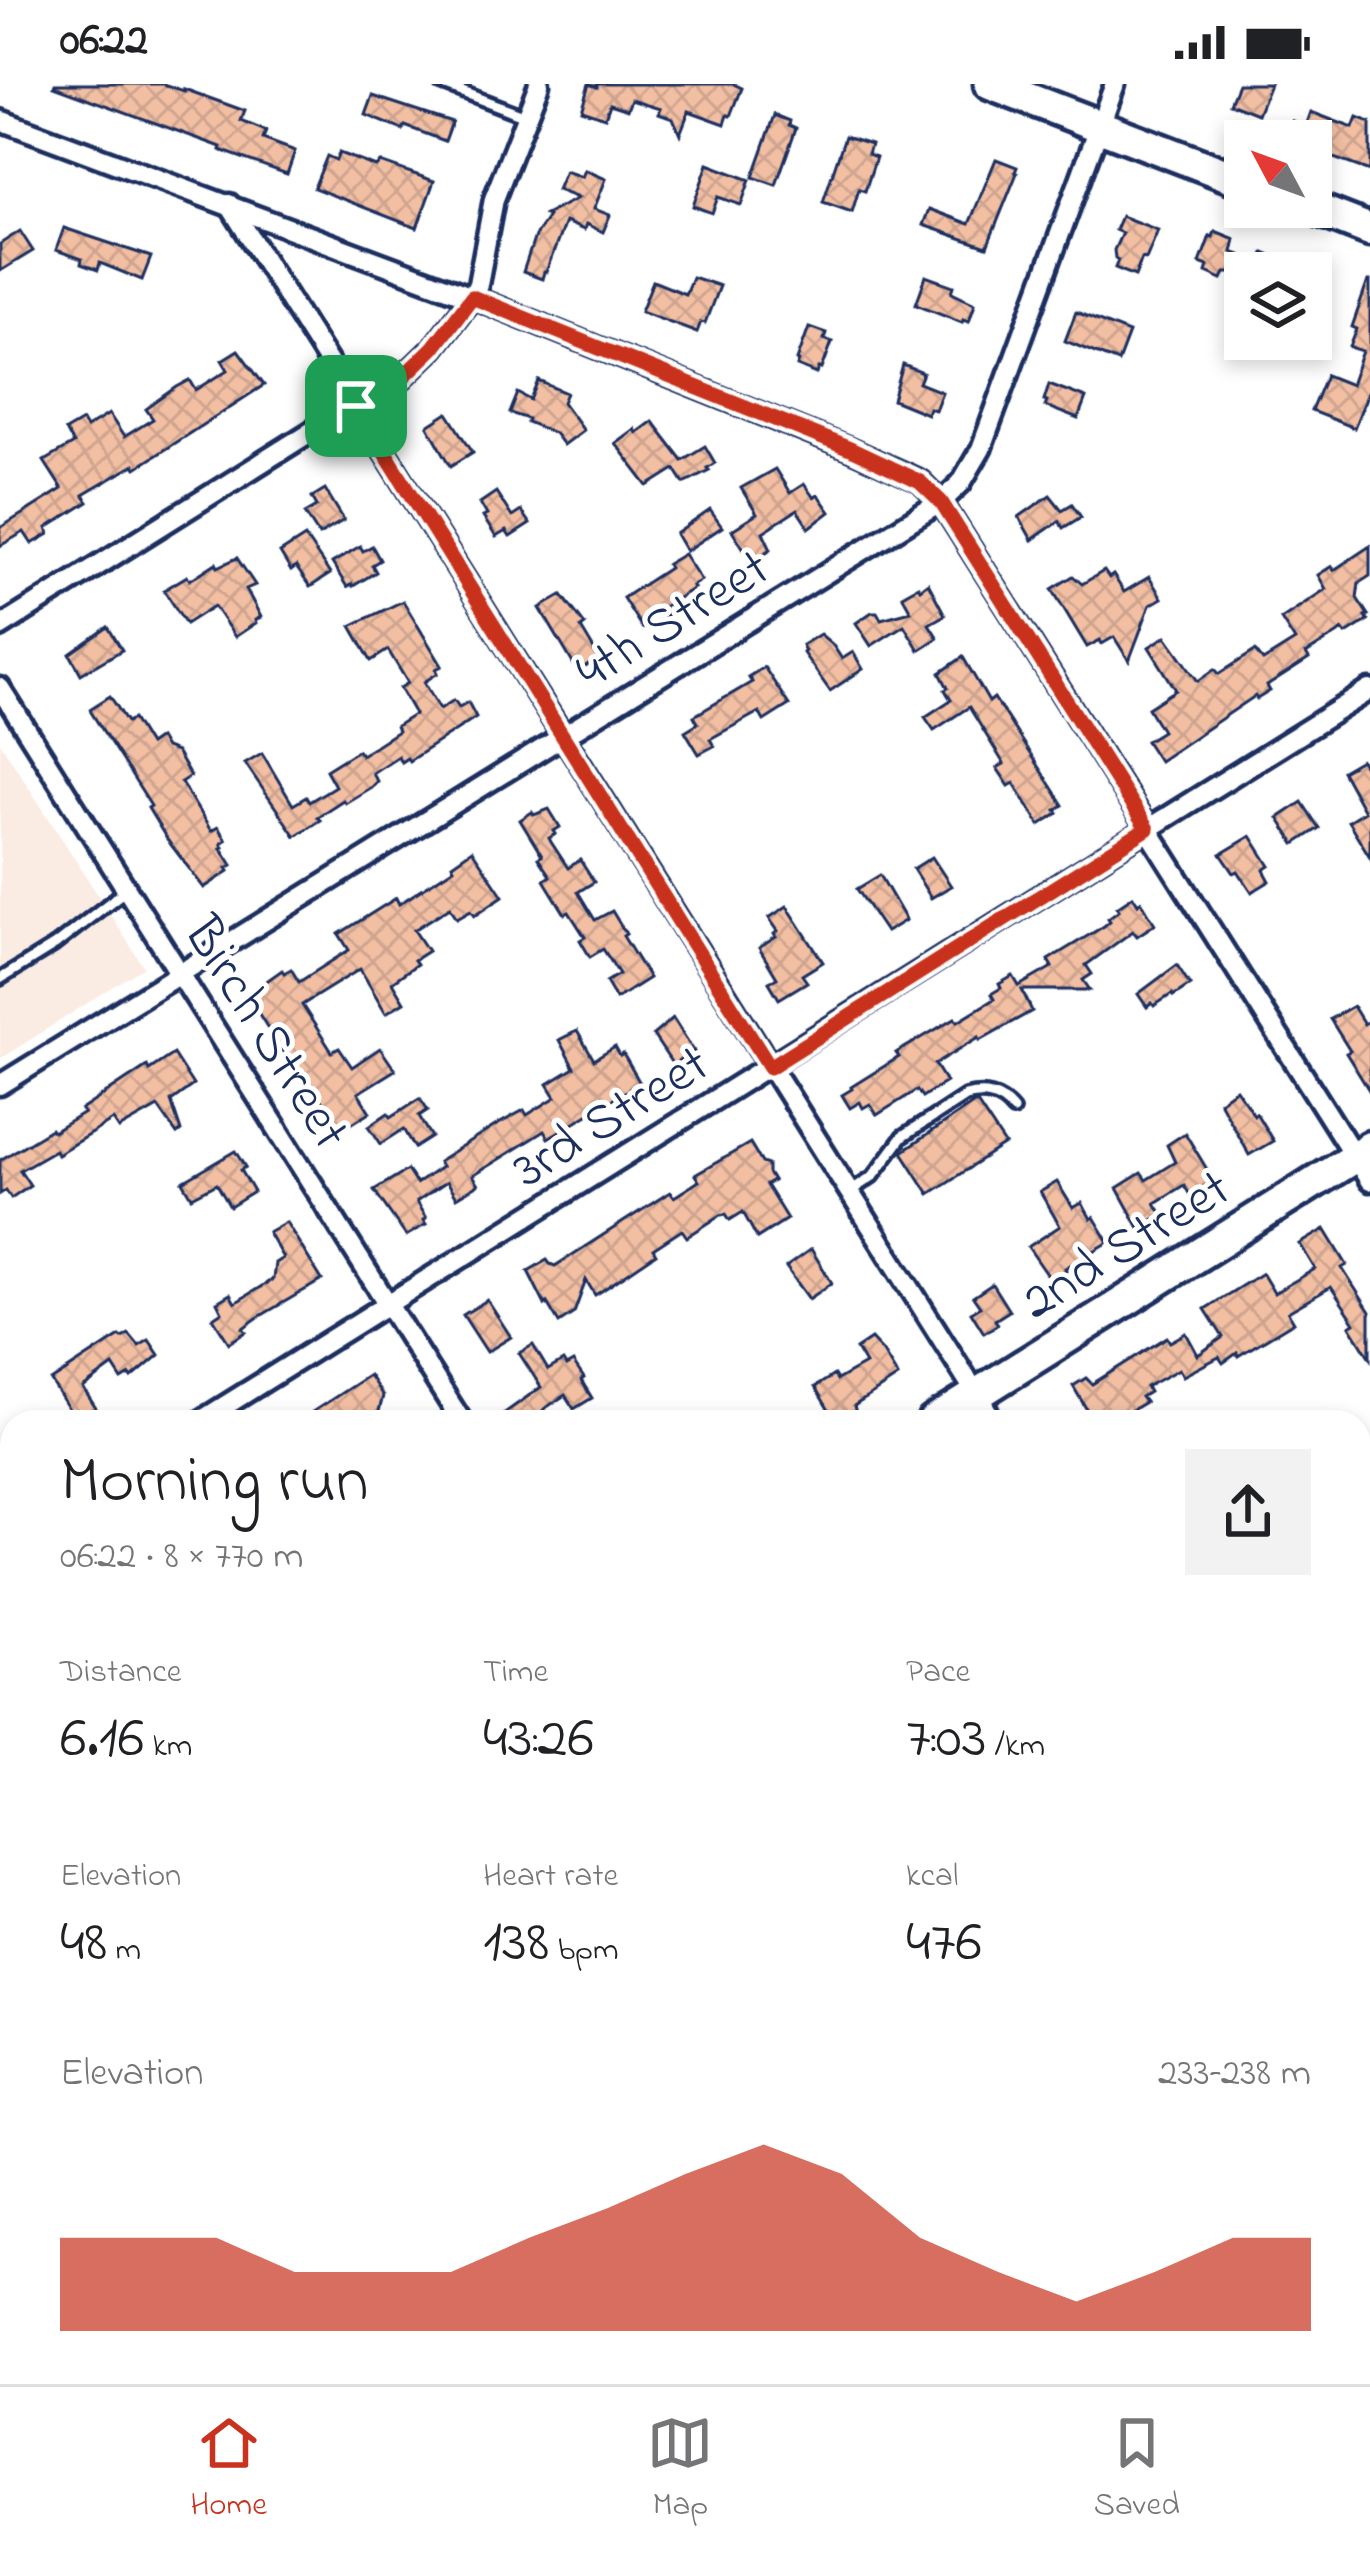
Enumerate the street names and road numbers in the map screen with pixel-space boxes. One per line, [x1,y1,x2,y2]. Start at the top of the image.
street label: 4th Street [562,532,786,712]
street label: Birch Street [160,901,366,1166]
street label: 3rd Street [499,1028,726,1210]
street label: 2nd Street [1008,1152,1247,1342]

